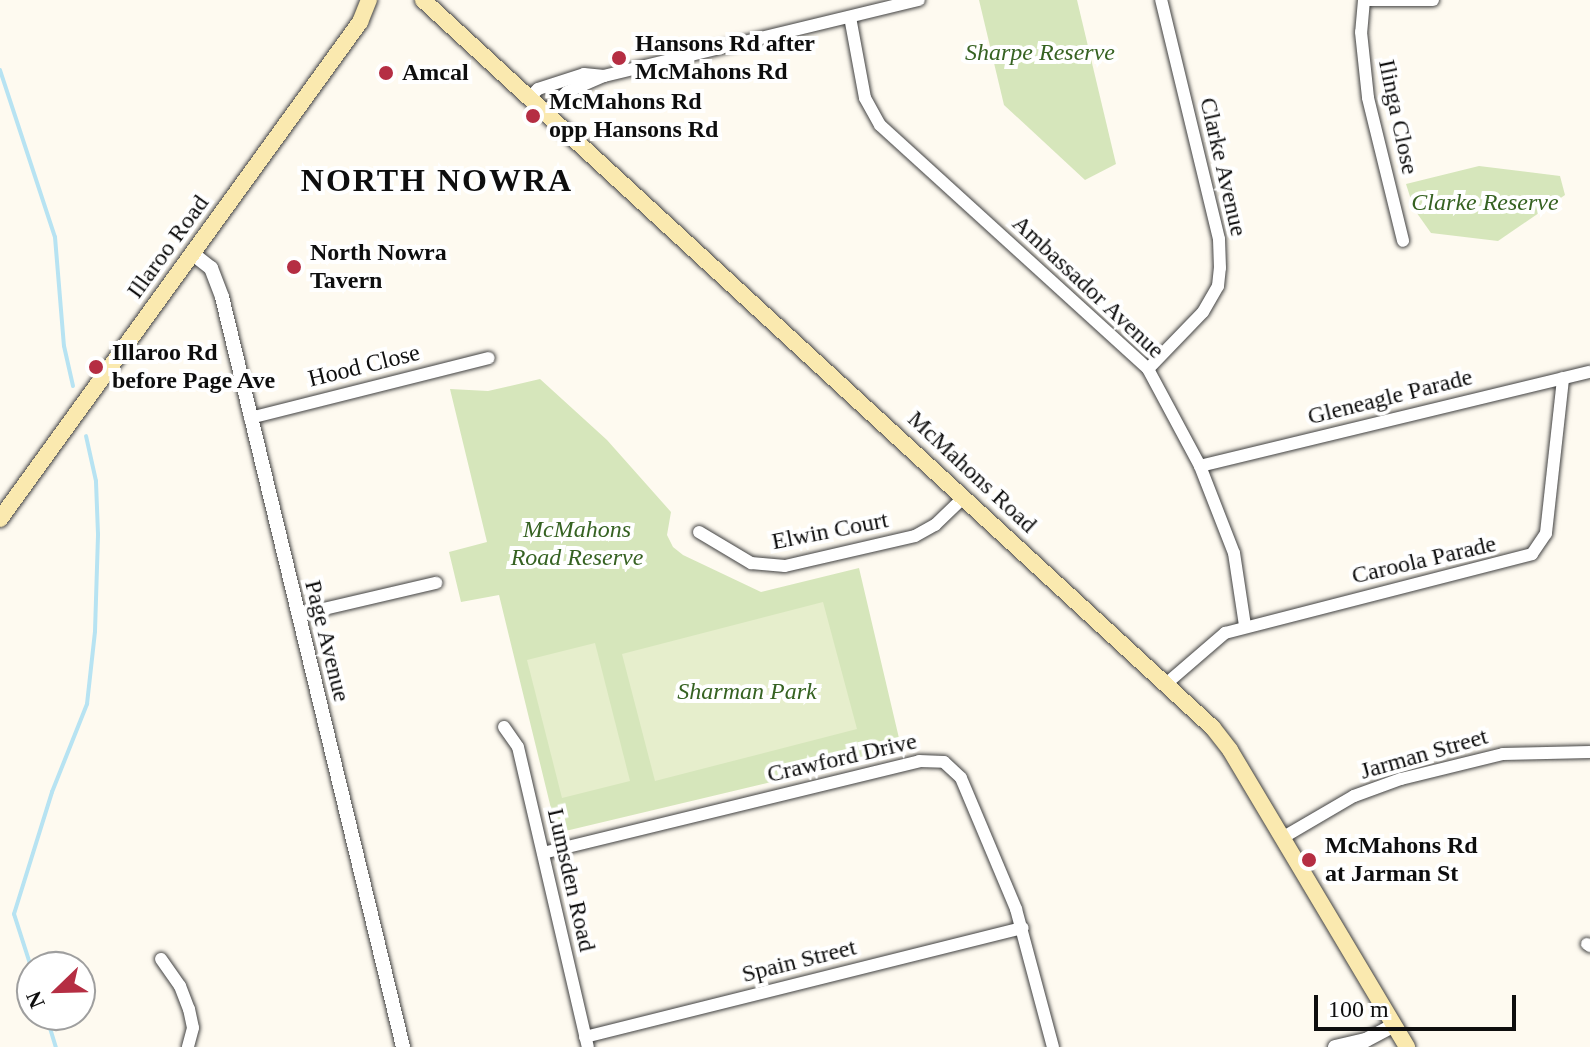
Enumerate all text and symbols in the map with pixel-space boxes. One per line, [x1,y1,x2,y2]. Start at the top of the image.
place label: Hansons Rd after McMahons Rd [635,30,815,86]
park label: Sharpe Reserve [965,39,1115,67]
marker: Hansons Rd after McMahons Rd [610,49,628,67]
street label: Ilinga Close [1372,57,1424,177]
place label: Amcal [402,59,469,87]
marker: Amcal [377,64,395,82]
place label: McMahons Rd opp Hansons Rd [549,88,718,144]
street label: Clarke Avenue [1193,94,1253,240]
marker: McMahons Rd opp Hansons Rd [524,107,542,125]
district label: NORTH NOWRA [301,161,573,199]
park label: Clarke Reserve [1411,189,1559,217]
street label: Illaroo Road [121,190,215,304]
street label: Ambassador Avenue [1005,209,1171,365]
place label: North Nowra Tavern [310,239,447,295]
marker: North Nowra Tavern [285,258,303,276]
street label: Hood Close [305,338,423,394]
place label: Illaroo Rd before Page Ave [112,339,276,395]
marker: Illaroo Rd before Page Ave [87,358,105,376]
street label: Gleneagle Parade [1305,363,1475,431]
street label: McMahons Road [901,405,1043,539]
street label: Elwin Court [769,506,891,556]
park label: McMahons Road Reserve [511,516,643,572]
street label: Caroola Parade [1349,529,1499,591]
street label: Page Avenue [298,577,356,705]
park label: Sharman Park [677,678,817,706]
street label: Jarman Street [1357,722,1491,786]
street label: Crawford Drive [764,727,920,789]
street label: Lumsden Road [541,806,601,954]
place label: McMahons Rd at Jarman St [1325,832,1478,888]
marker: McMahons Rd at Jarman St [1300,851,1318,869]
street label: Spain Street [739,933,859,989]
north arrow [16,951,96,1031]
scale bar [1318,979,1520,1029]
text: N [21,988,50,1012]
text: 100 m [1328,996,1389,1022]

